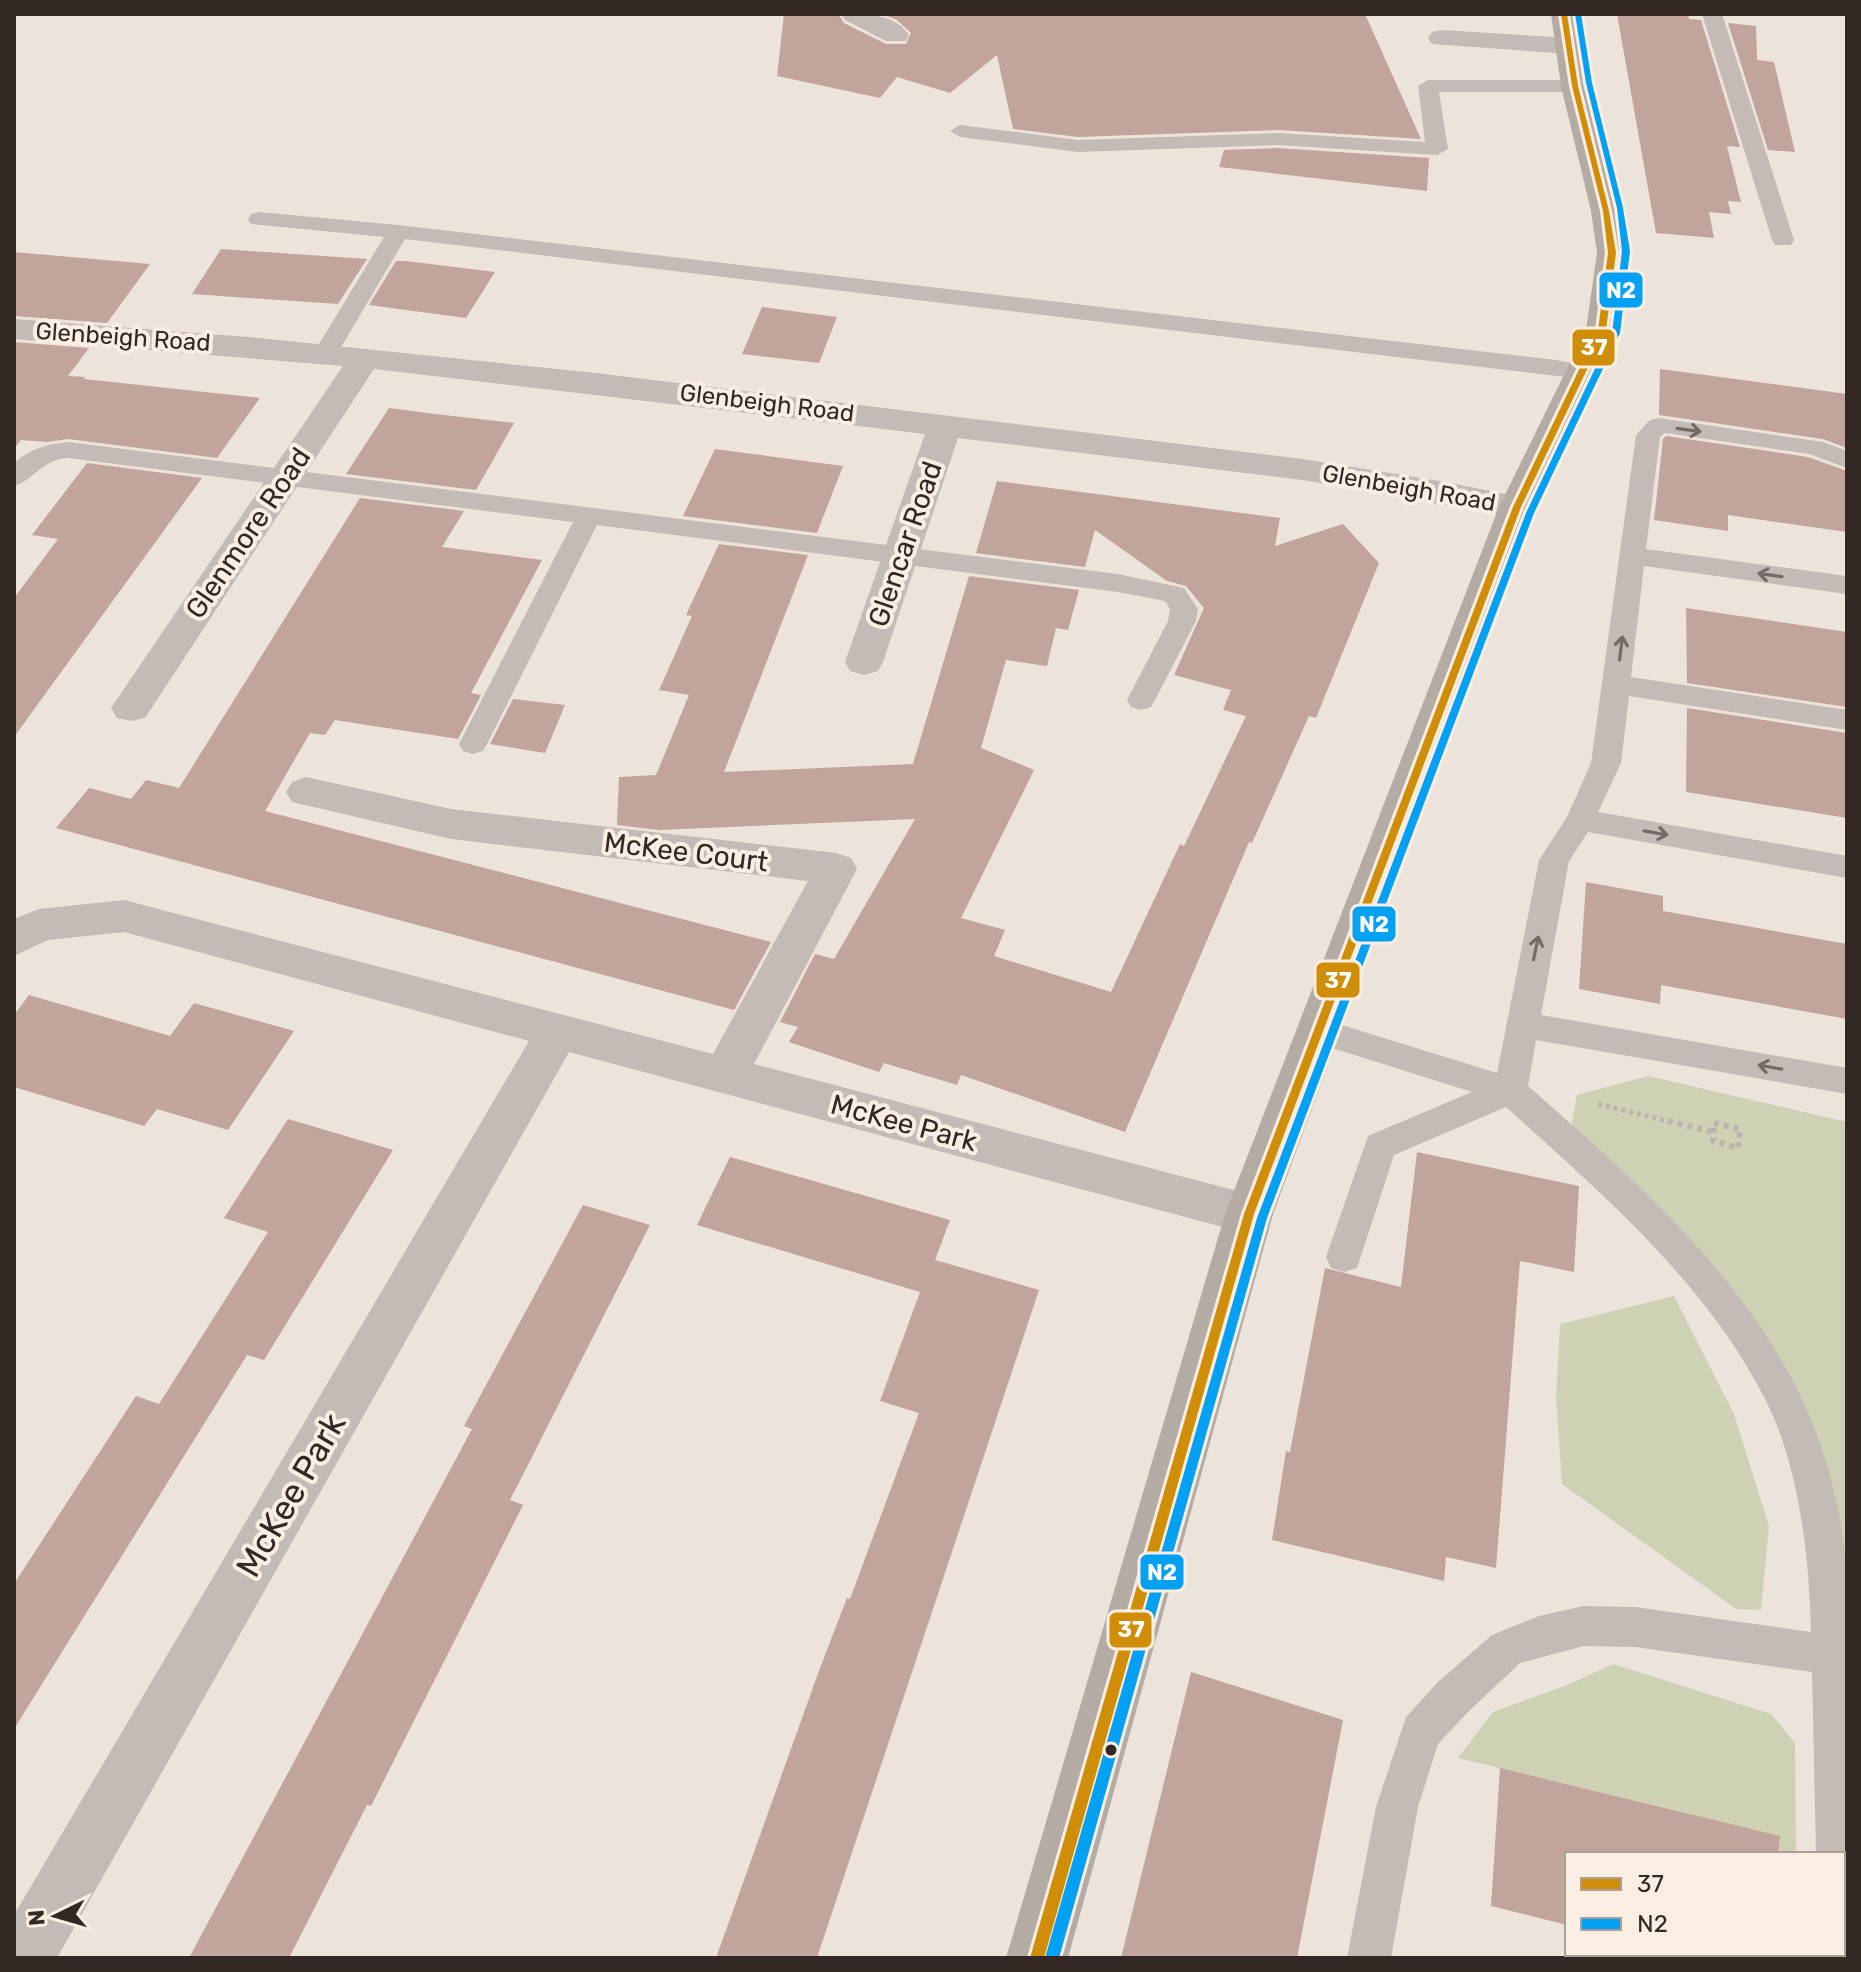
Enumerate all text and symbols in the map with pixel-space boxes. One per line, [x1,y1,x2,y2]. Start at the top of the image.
line badge: N2 [1598,271,1644,309]
text: N2 [1606,277,1636,304]
street label: Glenbeigh Road [35,317,211,357]
line badge: 37 [1571,328,1616,367]
text: 37 [1580,334,1608,361]
street label: Glenbeigh Road [678,378,856,428]
one-way arrow [1676,423,1701,438]
street label: Glenmore Road [179,441,317,625]
street label: Glencar Road [861,457,949,631]
street label: Glenbeigh Road [1320,459,1498,517]
one-way arrow [1758,567,1783,582]
one-way arrow [1614,636,1629,661]
street label: McKee Court [602,826,770,878]
one-way arrow [1643,827,1669,842]
line badge: N2 [1351,905,1397,943]
text: N2 [1359,911,1389,938]
one-way arrow [1529,936,1544,961]
line badge: 37 [1315,961,1361,999]
text: 37 [1324,967,1352,994]
one-way arrow [1758,1059,1783,1074]
street label: McKee Park [827,1088,981,1159]
street label: McKee Park [228,1405,355,1584]
line badge: N2 [1139,1553,1185,1591]
text: N2 [1147,1559,1177,1586]
line badge: 37 [1108,1611,1153,1649]
text: 37 [1117,1616,1145,1643]
unlabelled marker [1103,1742,1119,1758]
legend [1565,1852,1845,1956]
text: 37 [1637,1870,1664,1898]
north arrow [16,1876,96,1956]
text: N [22,1909,51,1927]
text: N2 [1637,1910,1668,1938]

